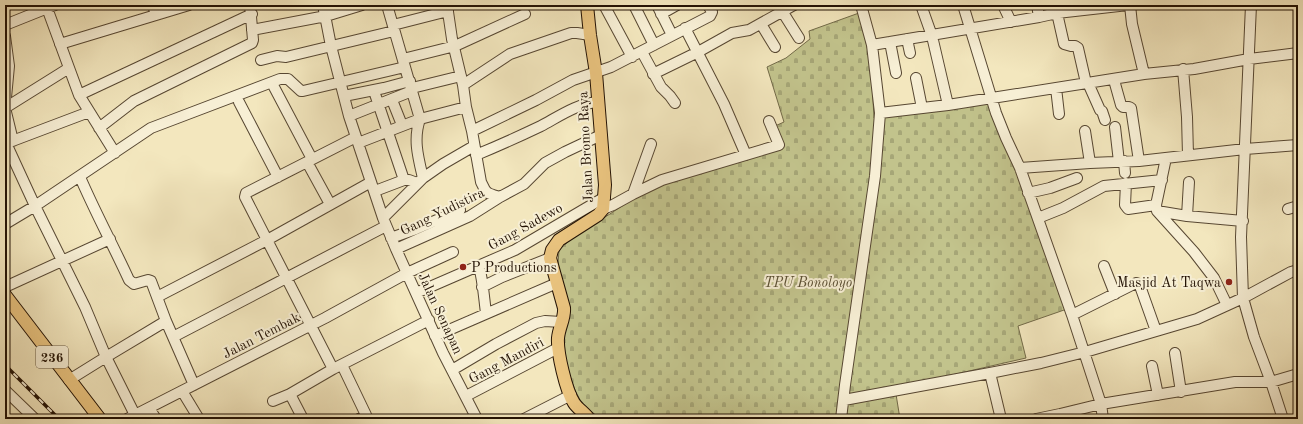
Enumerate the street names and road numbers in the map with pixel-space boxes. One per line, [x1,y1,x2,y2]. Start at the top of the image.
street label: Jalan Bromo Raya [576,91,596,203]
street label: Gang Yudistira [398,185,487,238]
street label: Gang Sadewo [486,201,565,253]
street label: Jalan Senapan [415,271,465,357]
street label: Jalan Tembak [221,310,302,361]
street label: Gang Mandiri [467,335,547,387]
road number: 236 [36,346,68,368]

